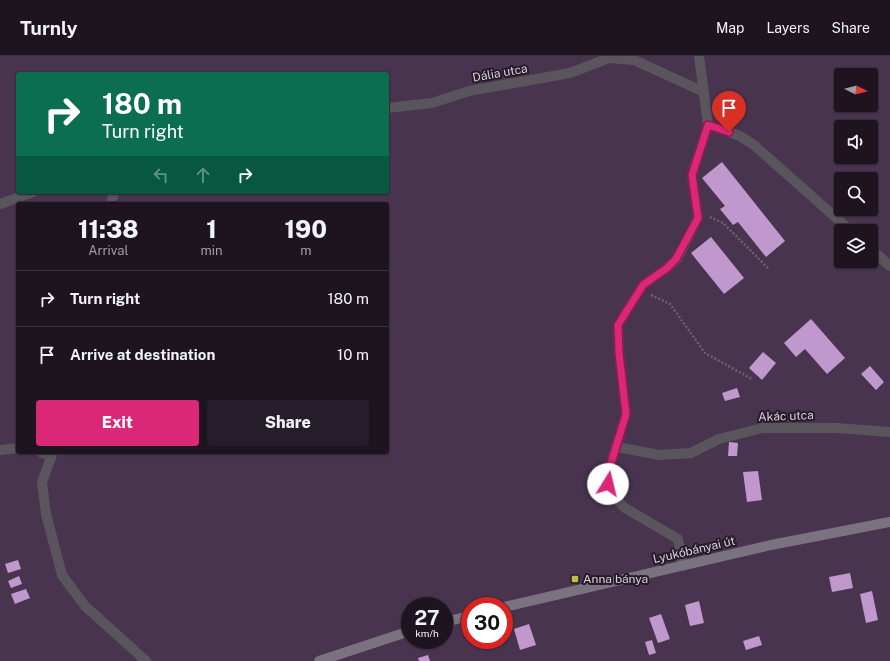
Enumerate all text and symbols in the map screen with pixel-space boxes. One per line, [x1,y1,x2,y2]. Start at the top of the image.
text: Turnly [20,17,77,39]
text: Map [716,20,744,36]
text: Layers [766,20,810,36]
text: Share [832,20,870,36]
street label: Dália utca [471,61,529,85]
north arrow [834,68,878,112]
map controls [834,68,878,268]
text: 180 m [102,87,182,120]
icon: right [36,88,88,140]
pin [712,91,746,132]
icon: arrive [718,97,740,119]
button: sound [834,120,878,164]
text: Turn right [102,121,184,142]
icon: left [150,164,172,186]
icon: ahead [192,164,214,186]
icon: right [234,164,256,186]
button: search [834,172,878,216]
text: 11:38 [78,215,139,243]
text: 1 [206,215,217,243]
text: 190 [285,215,327,243]
button: layers [834,224,878,268]
text: Arrival [88,243,128,258]
text: min [201,243,223,258]
text: m [300,243,311,258]
icon: right [36,288,58,310]
text: Turn right [70,290,140,307]
text: 180 m [327,290,369,307]
icon: arrive [36,344,58,366]
text: Arrive at destination [70,346,215,363]
text: 10 m [337,346,369,363]
button: Exit [36,400,199,446]
button: Share [207,400,369,446]
street label: Akác utca [758,408,814,424]
position arrow [587,463,629,505]
street label: Lyukóbányai út [651,534,737,566]
place label: Anna bánya [583,572,648,586]
marker: Anna bánya [570,574,580,584]
speed limit sign: 30 [461,597,513,649]
text: 27 [414,606,440,630]
text: km/h [415,627,439,639]

